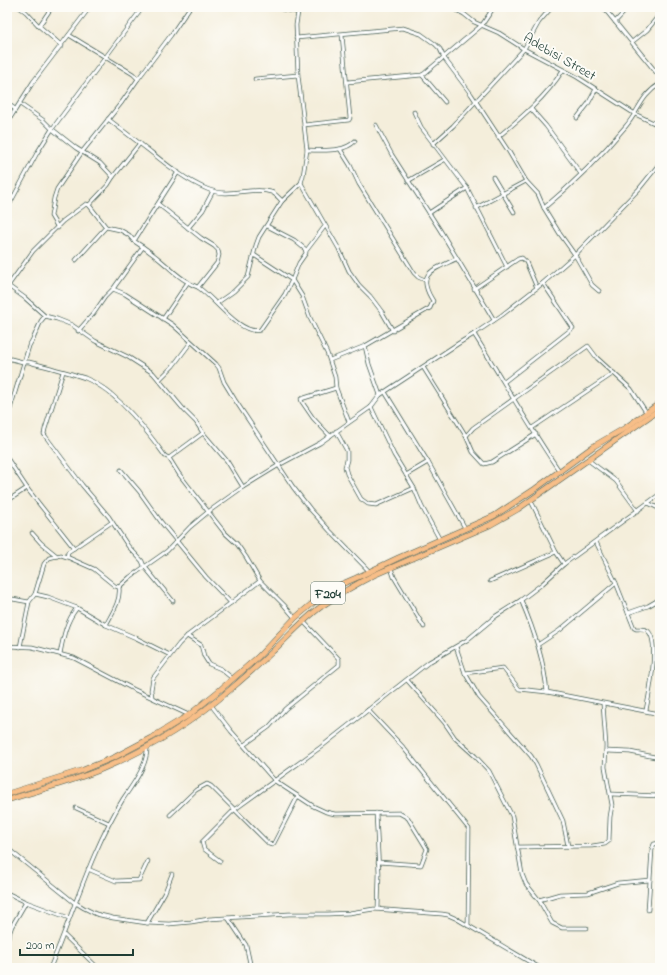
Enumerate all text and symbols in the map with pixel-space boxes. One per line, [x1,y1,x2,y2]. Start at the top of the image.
street label: Adebisi Street [519,28,600,87]
road number: F204 [311,582,345,604]
scale bar [20,931,133,957]
text: 200 m [26,937,55,955]

